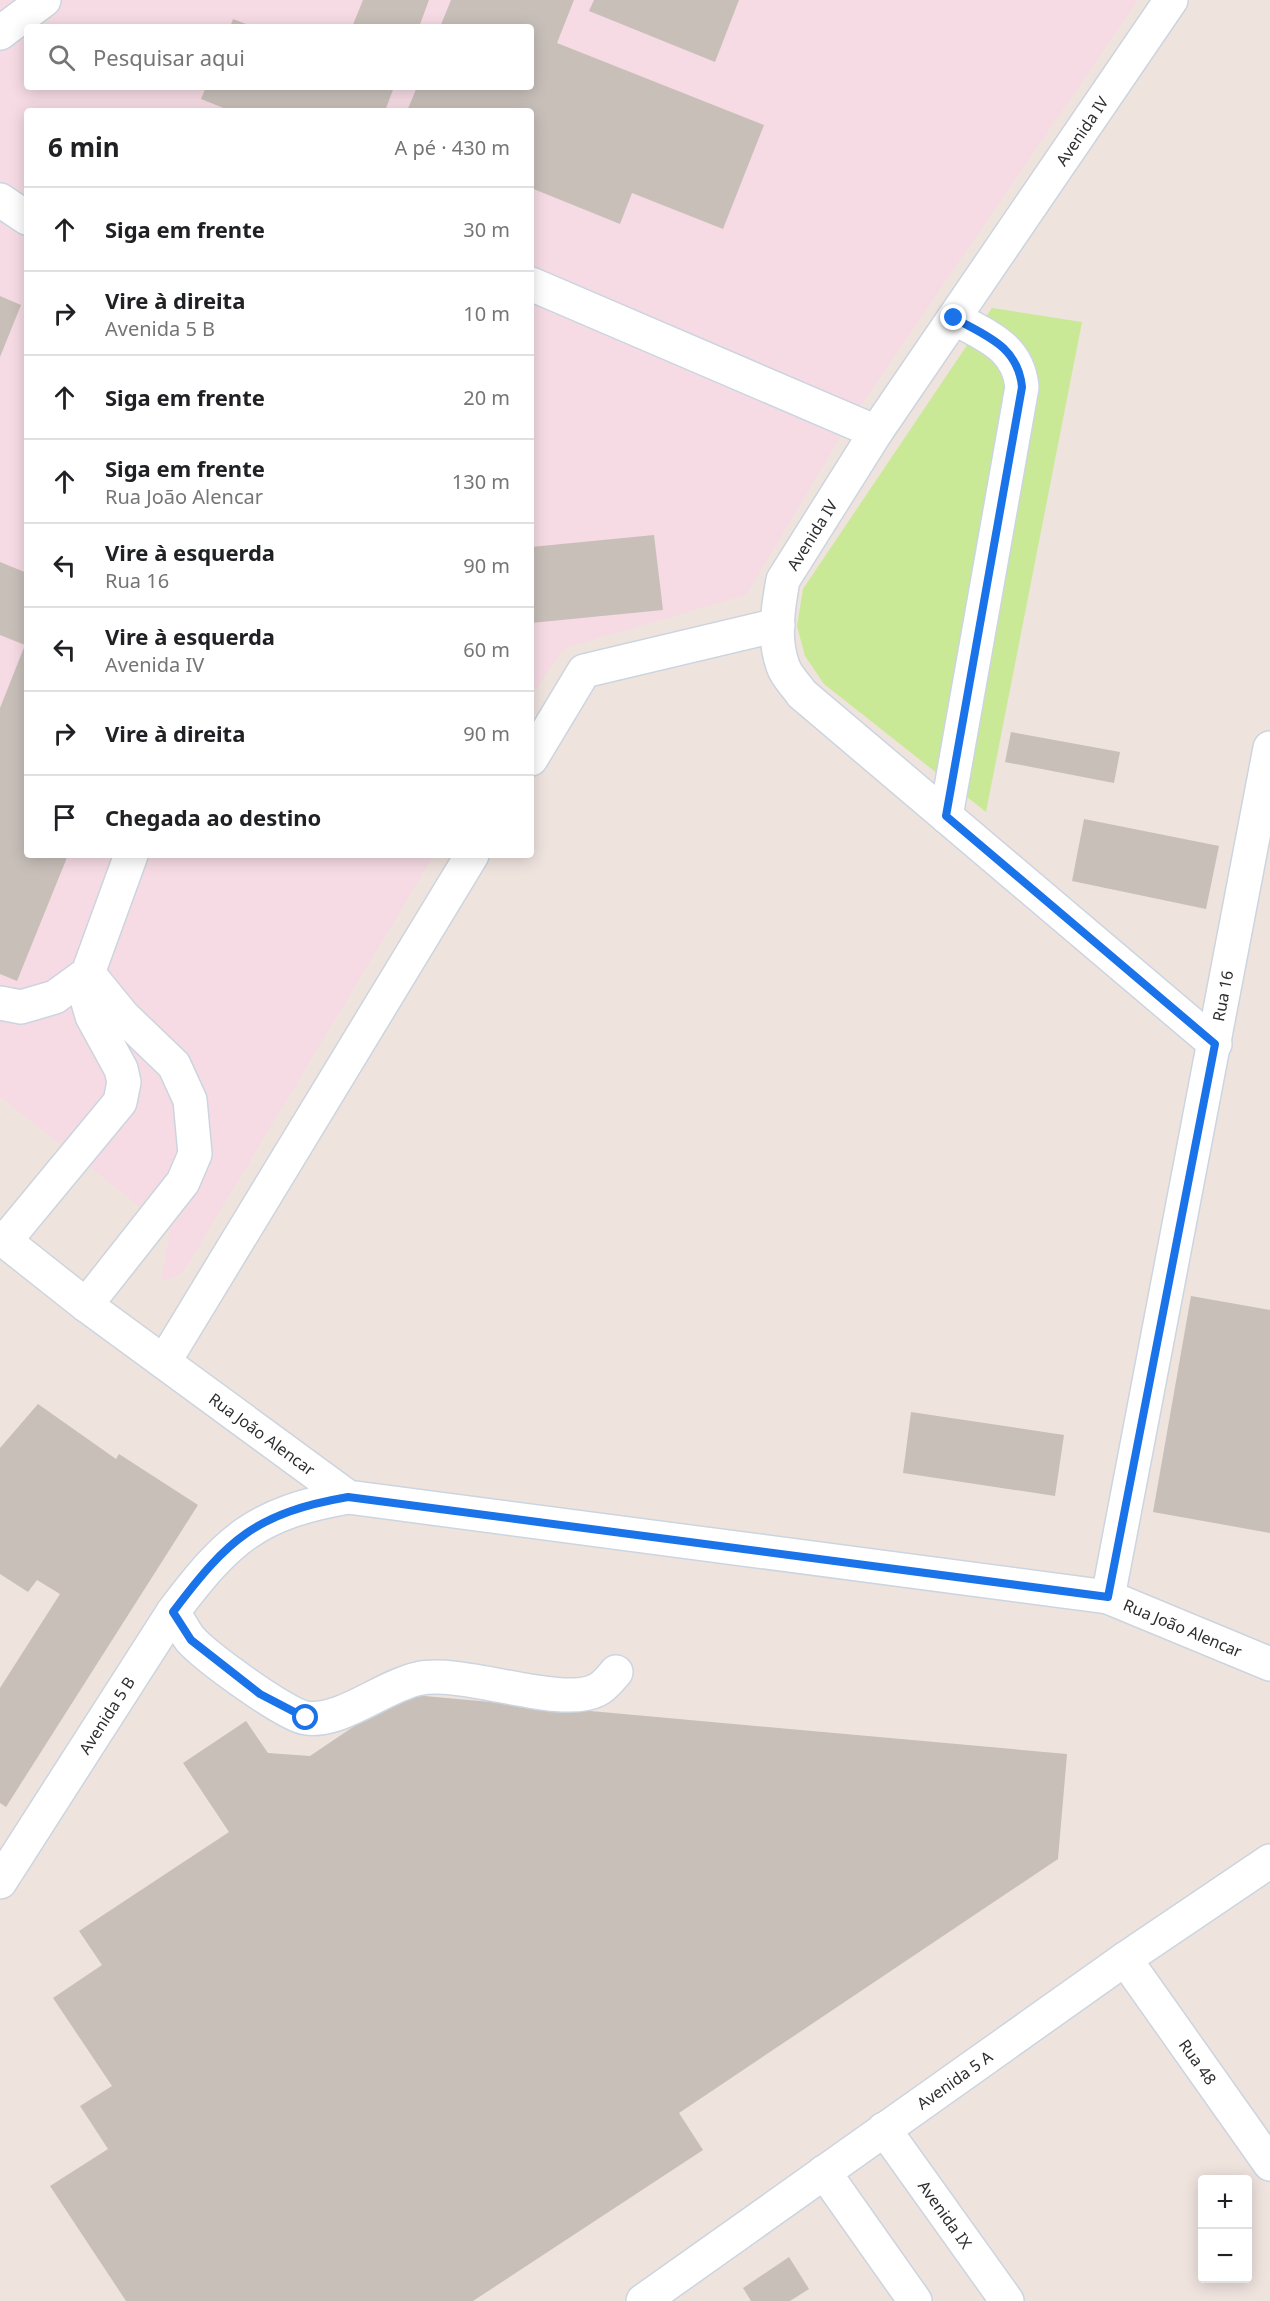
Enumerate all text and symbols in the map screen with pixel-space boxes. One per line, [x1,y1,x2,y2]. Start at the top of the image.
search box [24,24,534,90]
icon: search [45,41,78,74]
text: Pesquisar aqui [93,42,245,72]
street label: Avenida IV [1051,92,1114,170]
text: 6 min [48,129,120,165]
text: A pé · 430 m [394,134,510,161]
icon: ahead [48,213,81,246]
text: Siga em frente [105,214,265,244]
text: 30 m [463,216,510,243]
text: Vire à direita [105,285,245,315]
icon: right [48,297,81,330]
text: 10 m [463,300,510,327]
route end [940,304,966,330]
text: Avenida 5 B [105,315,215,342]
icon: ahead [48,381,81,414]
text: Siga em frente [105,382,265,412]
text: 20 m [463,384,510,411]
text: Siga em frente [105,453,265,483]
icon: ahead [48,465,81,498]
text: 130 m [452,468,510,495]
text: Rua João Alencar [105,483,263,510]
street label: Avenida IV [782,495,843,574]
text: Vire à esquerda [105,537,275,567]
icon: left [48,549,81,582]
text: 90 m [463,552,510,579]
text: Rua 16 [105,567,169,594]
text: Vire à esquerda [105,621,275,651]
icon: left [48,633,81,666]
text: 60 m [463,636,510,663]
text: Avenida IV [105,651,204,678]
icon: right [48,717,81,750]
text: Vire à direita [105,718,245,748]
text: 90 m [463,720,510,747]
icon: arrive [48,801,81,834]
text: Chegada ao destino [105,802,321,832]
street label: Rua 16 [1207,969,1238,1023]
street label: Rua João Alencar [205,1388,320,1481]
street label: Rua João Alencar [1120,1594,1246,1662]
street label: Avenida 5 B [74,1672,140,1758]
route start [292,1704,318,1730]
street label: Rua 48 [1174,2035,1222,2089]
street label: Avenida 5 A [912,2045,997,2114]
map controls [1198,2175,1252,2283]
button: + [1198,2175,1252,2229]
street label: Avenida IX [913,2176,977,2254]
button: − [1198,2229,1252,2283]

